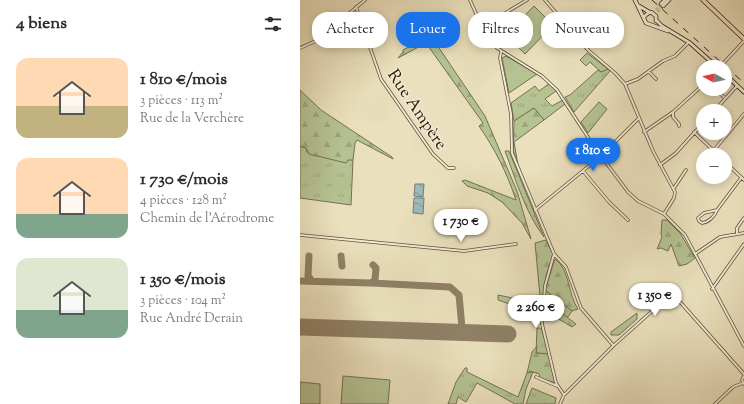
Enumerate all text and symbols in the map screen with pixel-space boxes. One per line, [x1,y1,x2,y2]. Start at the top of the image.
text: 4 biens [16,12,67,36]
chip: Acheter [312,12,388,48]
chip: Louer [396,12,460,48]
chip: Filtres [468,12,533,48]
chip: Nouveau [541,12,624,48]
icon: filters [262,13,284,35]
north arrow [696,60,732,96]
map controls [696,60,732,184]
street label: Rue Ampère [381,65,452,155]
text: 1 810 €/mois [140,68,227,92]
icon: home [48,74,96,122]
text: 3 pièces · 113 m² [140,92,223,110]
button: + [696,104,732,140]
text: Rue de la Verchère [140,110,244,128]
pin: 1 810 € [556,138,630,172]
text: 1 810 € [575,142,611,160]
button: − [696,148,732,184]
text: 1 730 €/mois [140,168,228,192]
icon: home [48,174,96,222]
text: 4 pièces · 128 m² [140,192,227,210]
pin: 1 730 € [424,209,498,243]
text: Chemin de l'Aérodrome [140,210,274,228]
text: 1 730 € [443,213,479,231]
text: 1 350 €/mois [140,268,225,292]
icon: home [48,274,96,322]
pin: 1 350 € [618,283,692,317]
text: 1 350 € [638,287,672,305]
text: 3 pièces · 104 m² [140,292,226,310]
pin: 2 260 € [499,295,573,329]
text: 2 260 € [516,299,556,317]
text: Rue André Derain [140,310,243,328]

